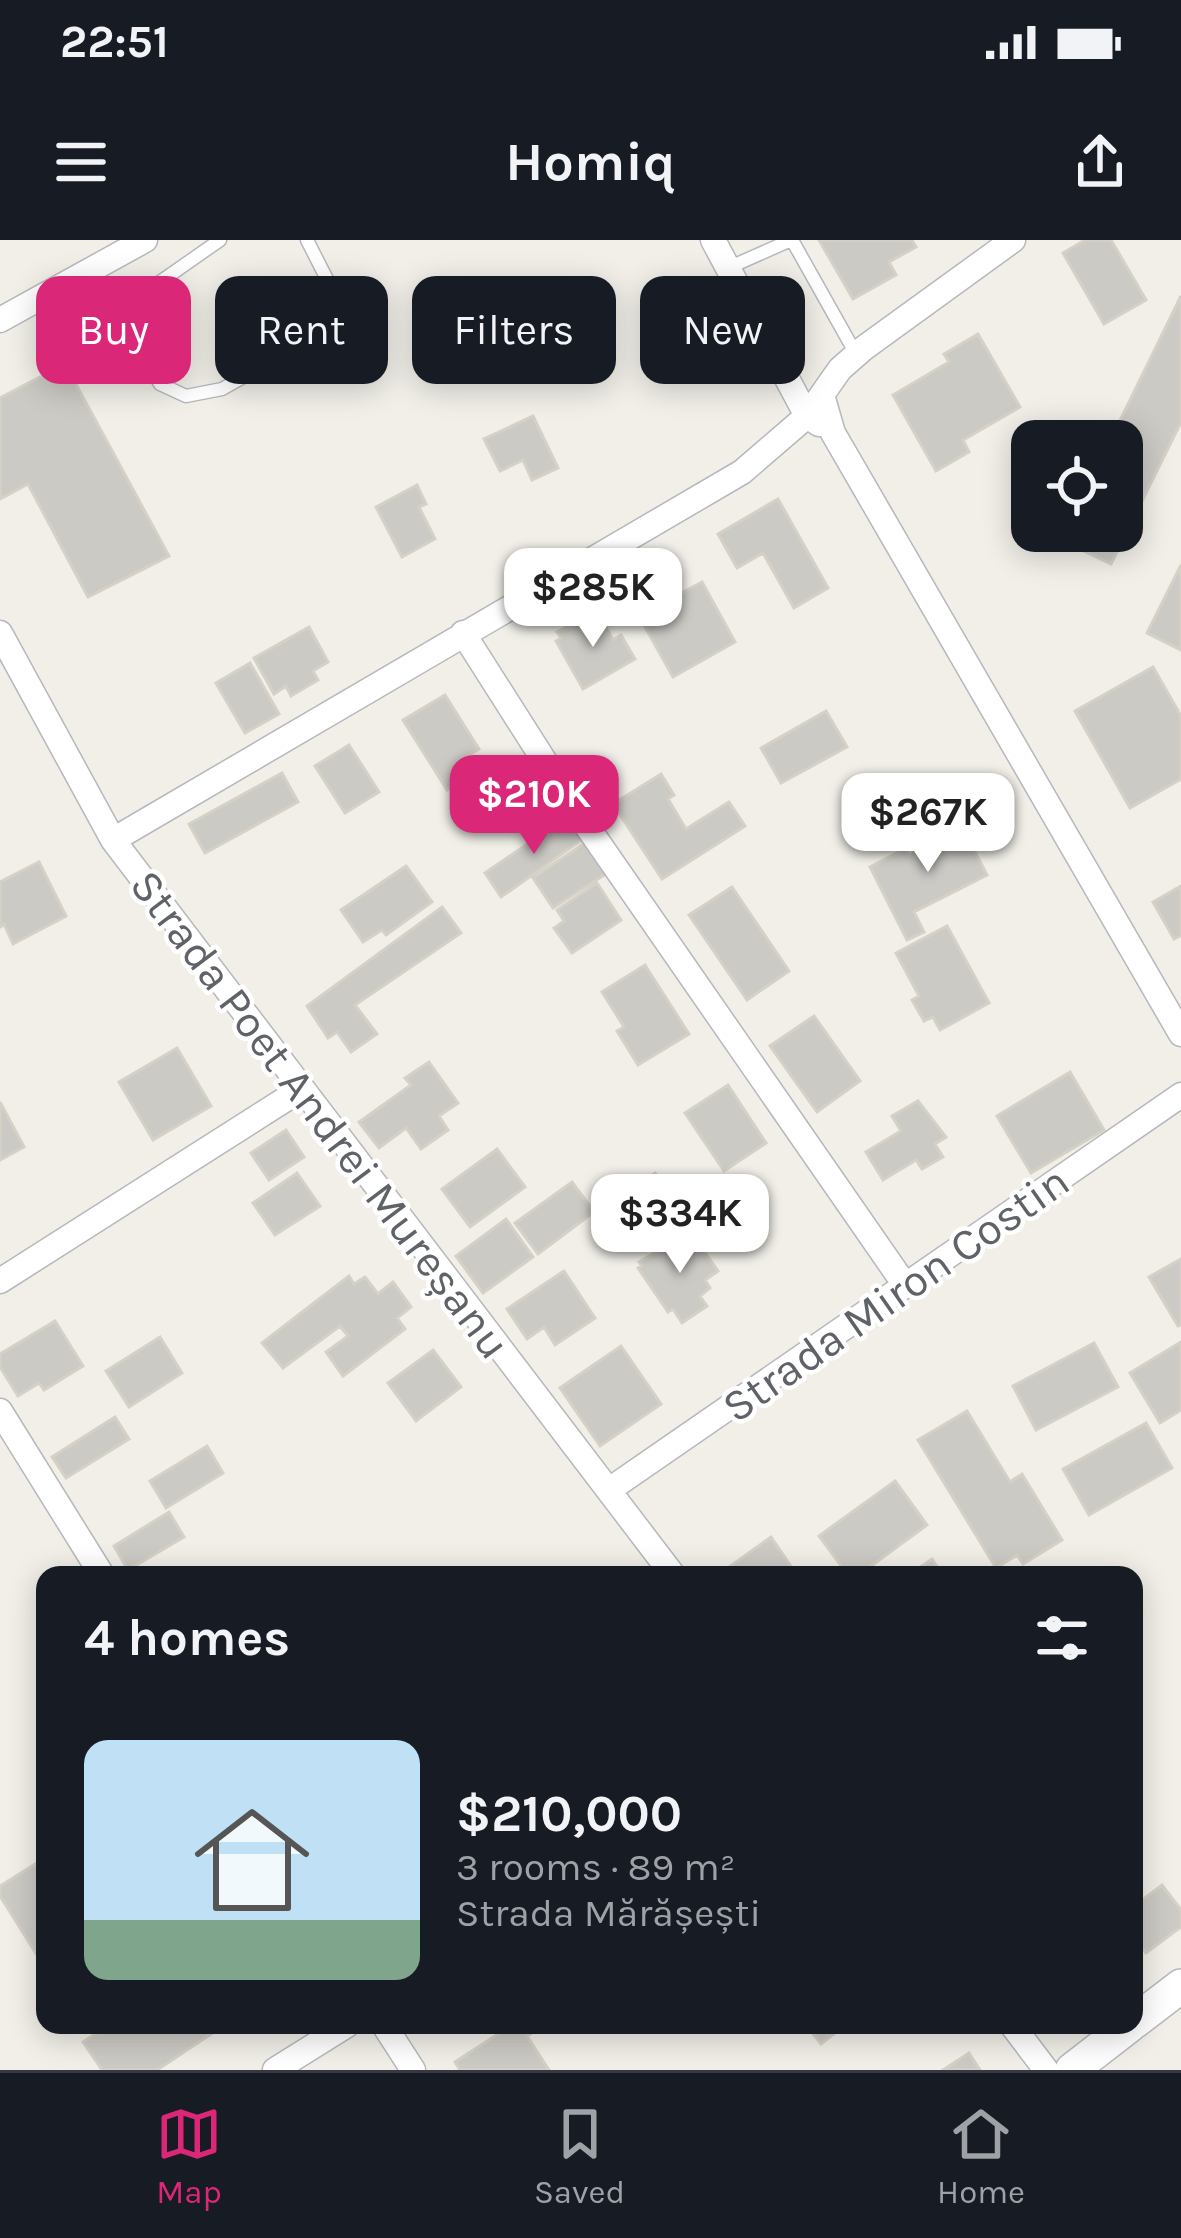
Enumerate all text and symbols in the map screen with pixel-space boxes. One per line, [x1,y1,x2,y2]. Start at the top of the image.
text: 22:51 [60,16,169,68]
icon: menu [48,129,114,195]
icon: share [1067,129,1133,195]
text: Homiq [505,130,676,194]
chip: Buy [36,276,191,384]
chip: Rent [215,276,388,384]
chip: Filters [412,276,616,384]
chip: New [640,276,805,384]
map controls [1011,420,1143,552]
button: locate [1011,420,1143,552]
pin: $285K [509,548,677,650]
text: $285K [531,564,655,610]
pin: $210K [450,755,618,857]
text: $210K [477,771,591,817]
pin: $267K [844,773,1012,875]
text: $267K [868,789,988,835]
street label: Strada Poet Andrei Mureșanu [119,860,521,1369]
street label: Strada Miron Costin [712,1155,1079,1433]
pin: $334K [596,1174,764,1276]
text: $334K [618,1190,742,1236]
icon: filters [1029,1605,1095,1671]
text: 4 homes [84,1608,290,1668]
text: $210,000 [456,1784,682,1844]
icon: home [180,1788,324,1932]
text: 3 rooms · 89 m² [456,1844,735,1890]
text: Strada Mărășești [456,1890,761,1936]
tab: Map [156,2101,222,2211]
tab: Saved [534,2101,625,2211]
tab: Home [937,2101,1025,2211]

